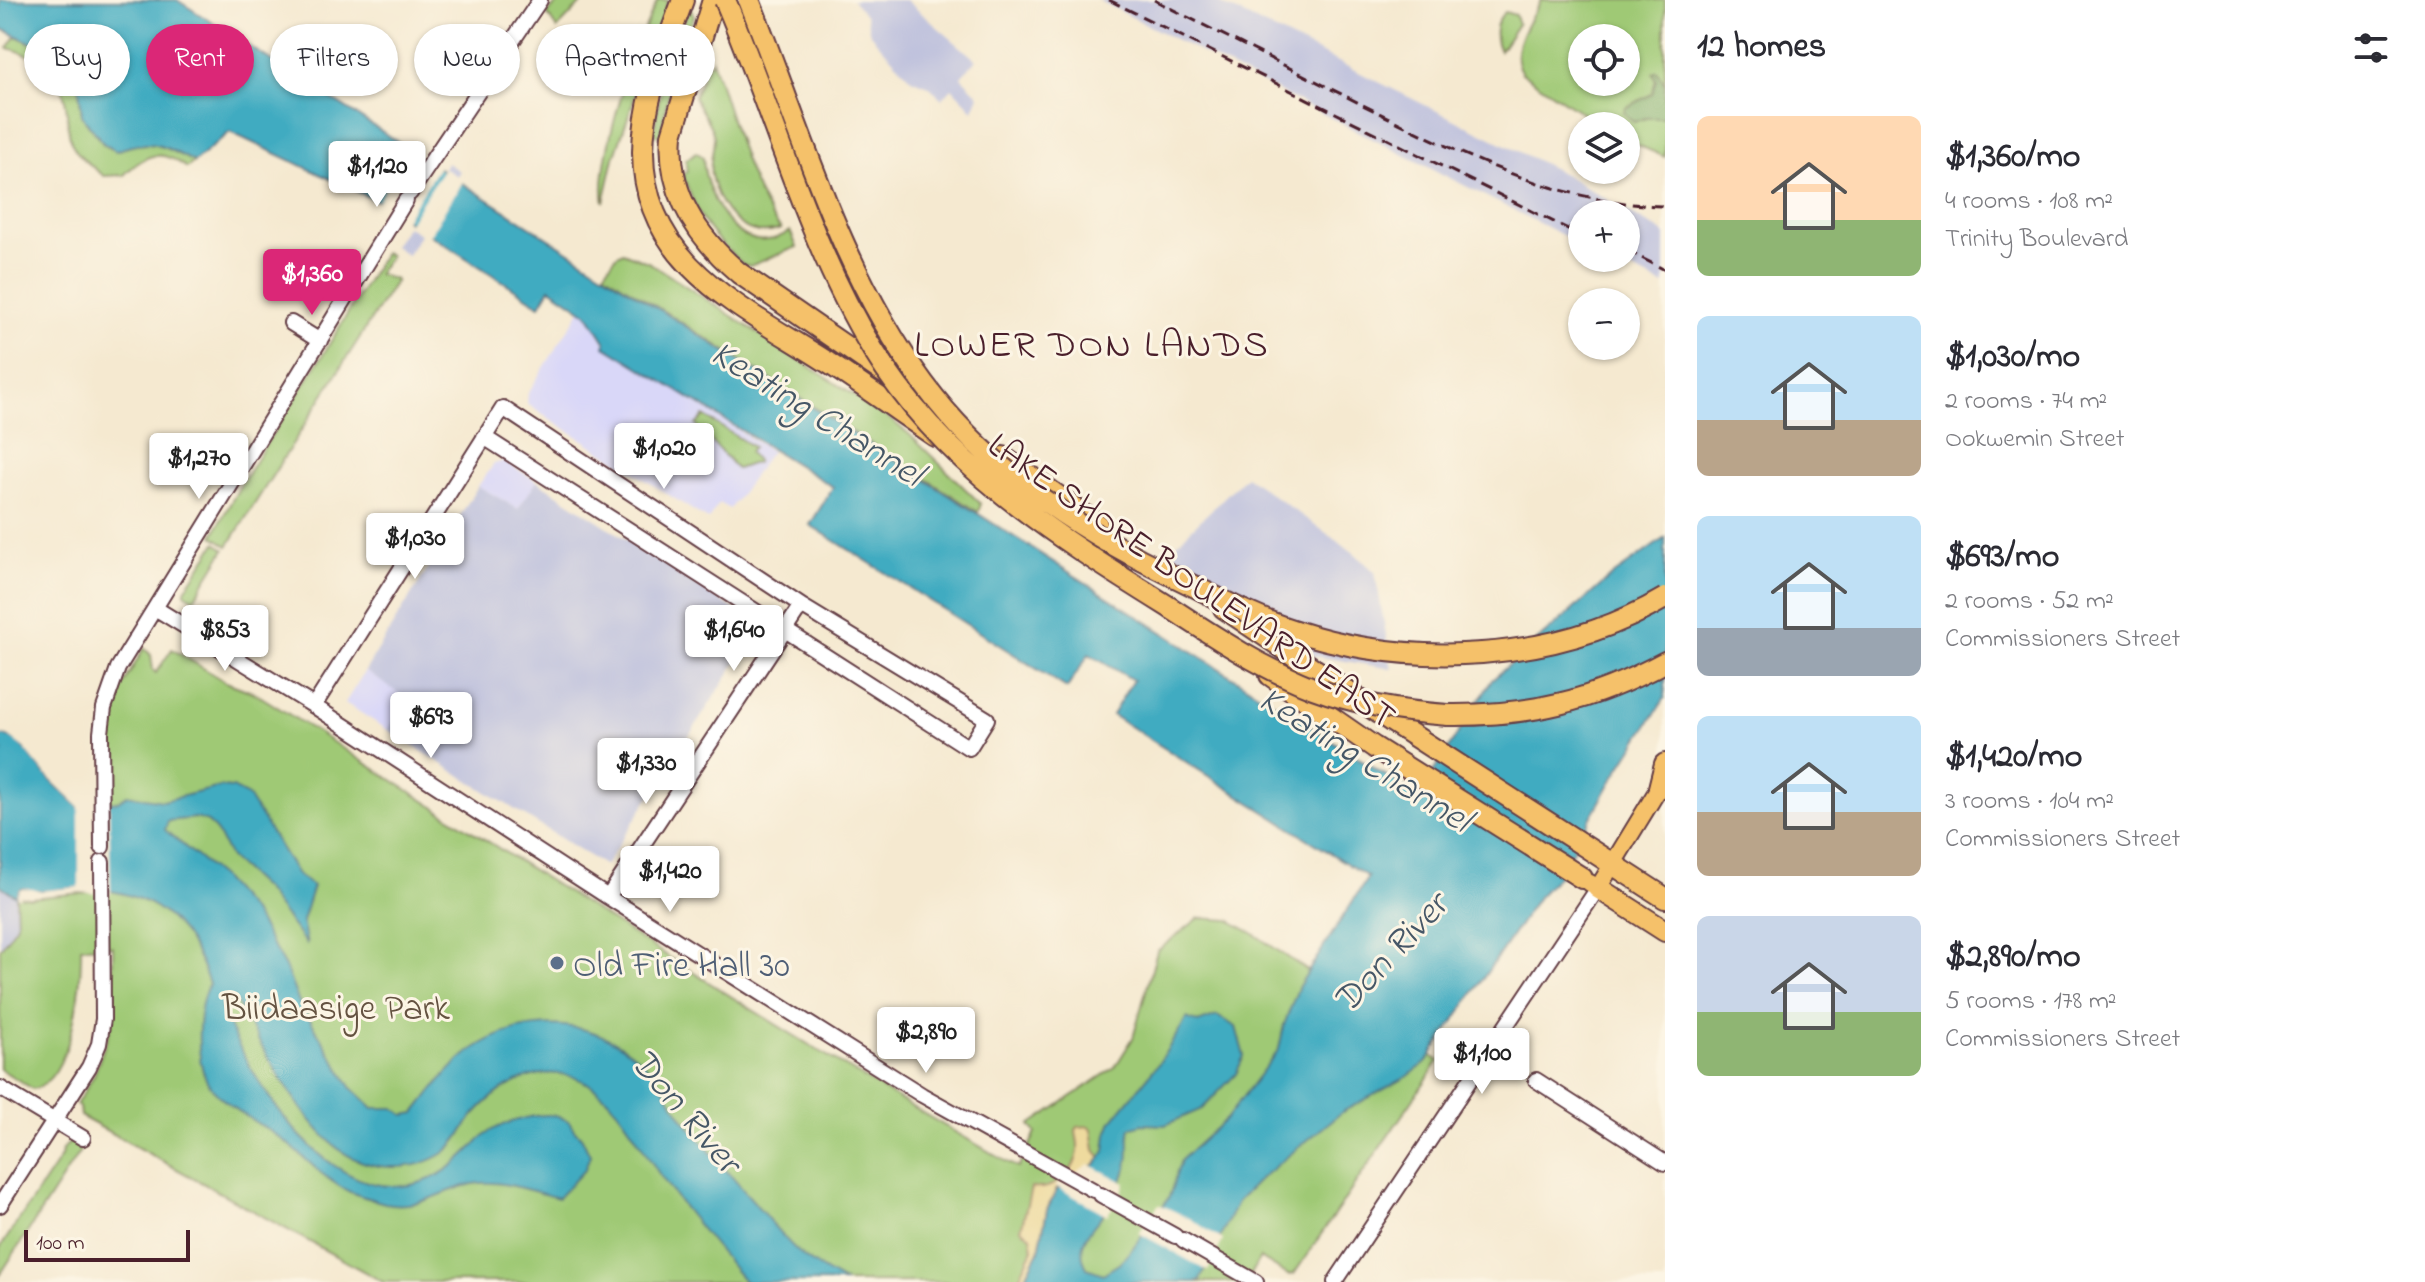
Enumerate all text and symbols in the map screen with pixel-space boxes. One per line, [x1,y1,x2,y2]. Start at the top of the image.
text: 12 homes [1697,23,1826,73]
chip: Buy [24,24,130,96]
chip: Rent [146,24,254,96]
chip: Filters [270,24,398,96]
chip: New [414,24,520,96]
chip: Apartment [536,24,715,96]
map controls [1568,24,1640,360]
button: locate [1568,24,1640,96]
icon: filters [2349,26,2393,70]
button: layers [1568,112,1640,184]
text: $1,360/mo [1945,133,2081,183]
pin: $1,120 [312,141,442,209]
text: $1,120 [347,148,407,186]
icon: home [1761,148,1857,244]
text: 4 rooms · 108 m² [1945,183,2113,221]
button: + [1568,200,1640,272]
text: Trinity Boulevard [1945,221,2128,259]
pin: $1,360 [247,249,377,317]
text: $1,360 [281,256,343,294]
button: − [1568,288,1640,360]
district label: LOWER DON LANDS [914,319,1270,375]
water label: Keating Channel [699,328,937,505]
text: $1,030/mo [1945,333,2080,383]
icon: home [1761,348,1857,444]
text: 2 rooms · 74 m² [1945,383,2107,421]
street label: LAKE SHORE BOULEVARD EAST [975,421,1405,744]
text: Ookwemin Street [1945,421,2125,459]
pin: $1,020 [599,423,729,491]
text: $1,020 [632,430,696,468]
pin: $1,270 [134,433,264,501]
text: $1,270 [167,440,231,478]
pin: $1,030 [350,513,480,581]
text: $1,030 [384,520,446,558]
text: $693/mo [1945,533,2059,583]
icon: home [1761,548,1857,644]
text: 2 rooms · 52 m² [1945,583,2114,621]
pin: $853 [178,605,272,673]
pin: $1,640 [669,605,799,673]
text: $853 [199,612,251,650]
text: $1,640 [703,612,765,650]
text: Commissioners Street [1945,621,2180,659]
water label: Keating Channel [1247,674,1485,851]
pin: $693 [384,692,478,760]
text: $693 [408,699,454,737]
text: $1,420/mo [1945,733,2082,783]
pin: $1,330 [581,738,711,806]
text: $1,330 [615,745,677,783]
icon: home [1761,748,1857,844]
text: 3 rooms · 104 m² [1945,783,2114,821]
text: Commissioners Street [1945,821,2180,859]
pin: $1,420 [605,846,735,914]
text: $1,420 [638,853,702,891]
water label: Don River [1321,878,1466,1028]
text: $2,890/mo [1945,933,2081,983]
place label: Old Fire Hall 30 [573,941,790,994]
icon: home [1761,948,1857,1044]
marker: Old Fire Hall 30 [548,954,566,972]
text: 5 rooms · 178 m² [1945,983,2117,1021]
park label: Biidaasige Park [221,984,450,1037]
pin: $2,890 [861,1007,991,1075]
text: $2,890 [895,1014,957,1052]
text: Commissioners Street [1945,1021,2180,1059]
pin: $1,100 [1417,1028,1547,1096]
text: $1,100 [1452,1035,1512,1073]
water label: Don River [615,1038,756,1191]
scale bar [24,1226,190,1262]
text: 100 m [36,1228,85,1260]

